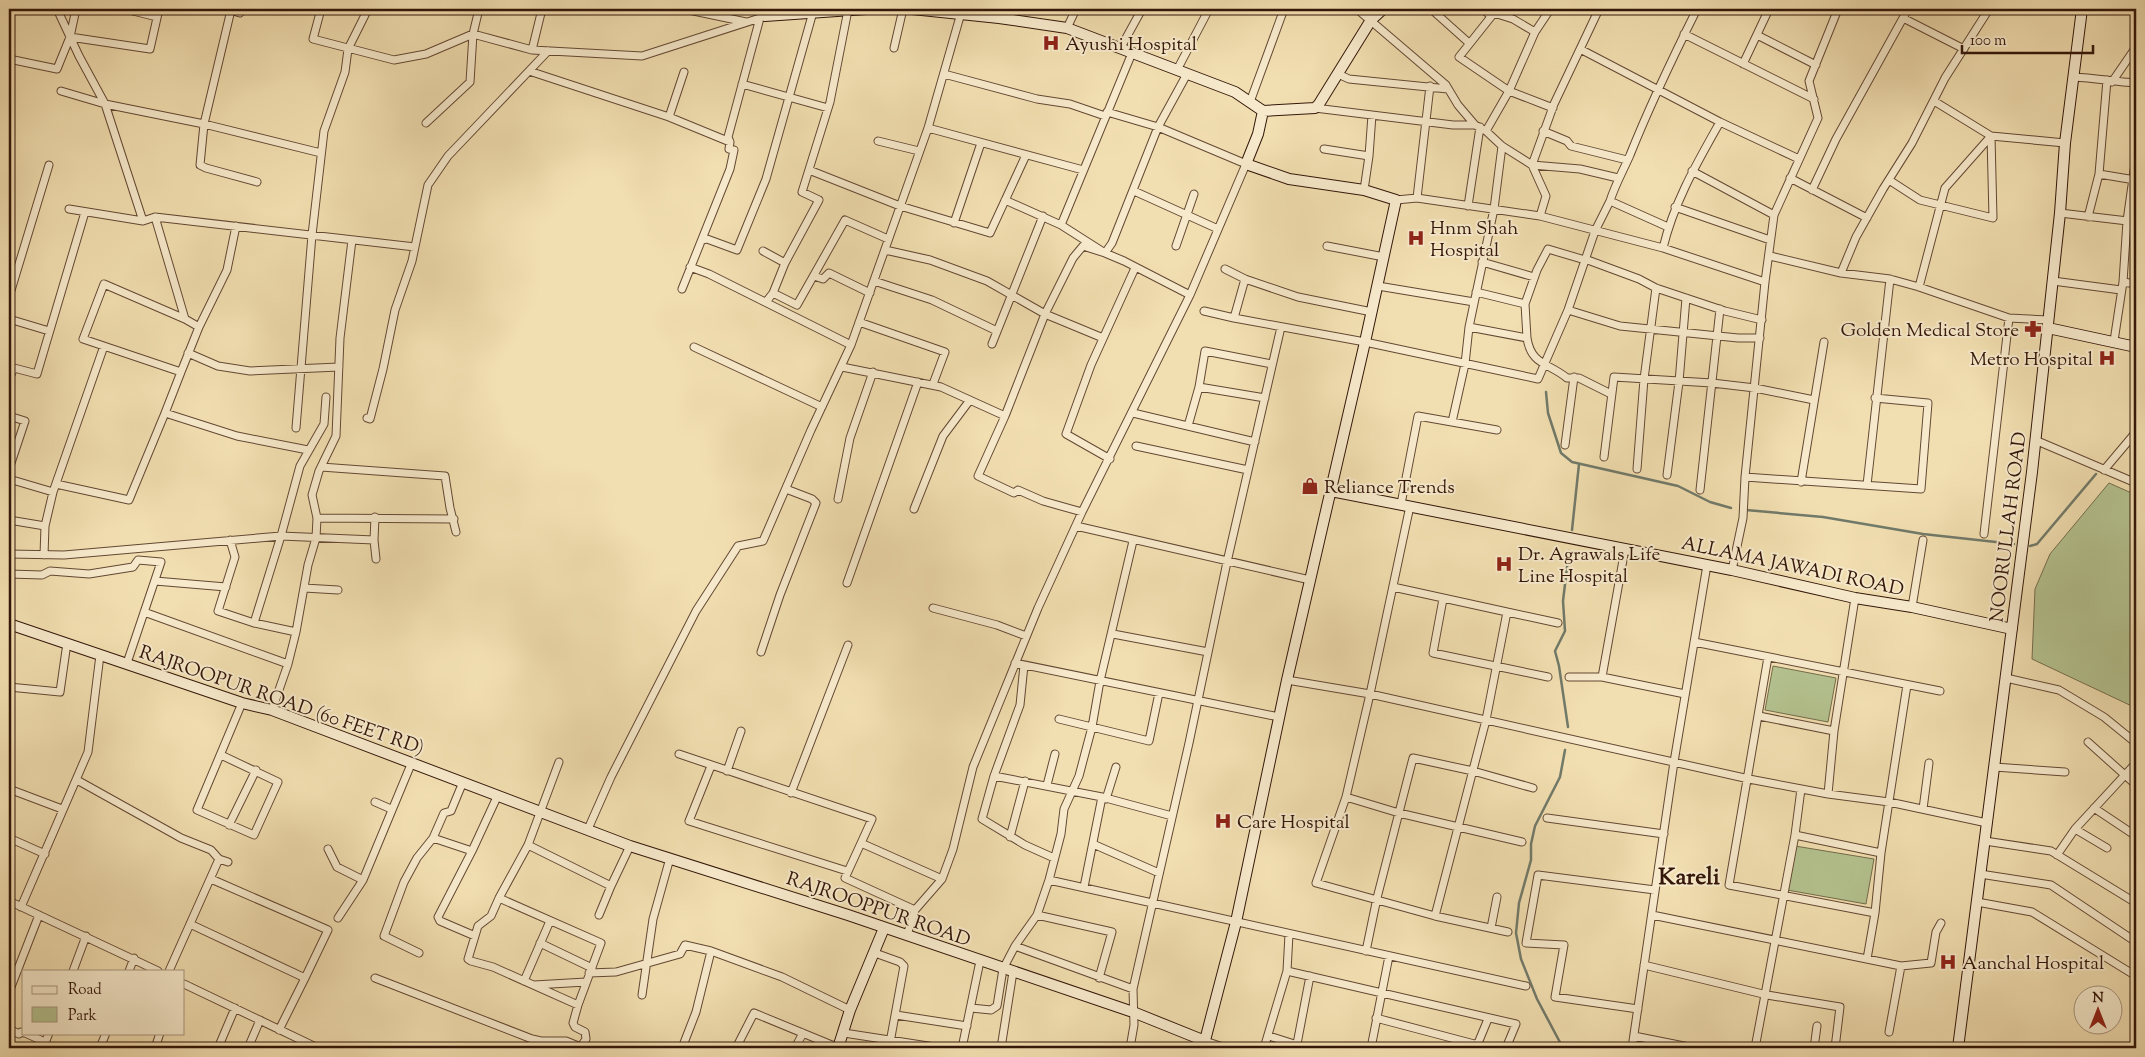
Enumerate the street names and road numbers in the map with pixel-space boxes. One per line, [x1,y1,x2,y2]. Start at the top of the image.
street label: NOORULLAH ROAD [1984,430,2035,624]
street label: ALLAMA JAWADI ROAD [1679,531,1906,604]
street label: RAJROOPUR ROAD (60 FEET RD) [135,640,427,763]
street label: RAJROOPPUR ROAD [782,866,974,955]

